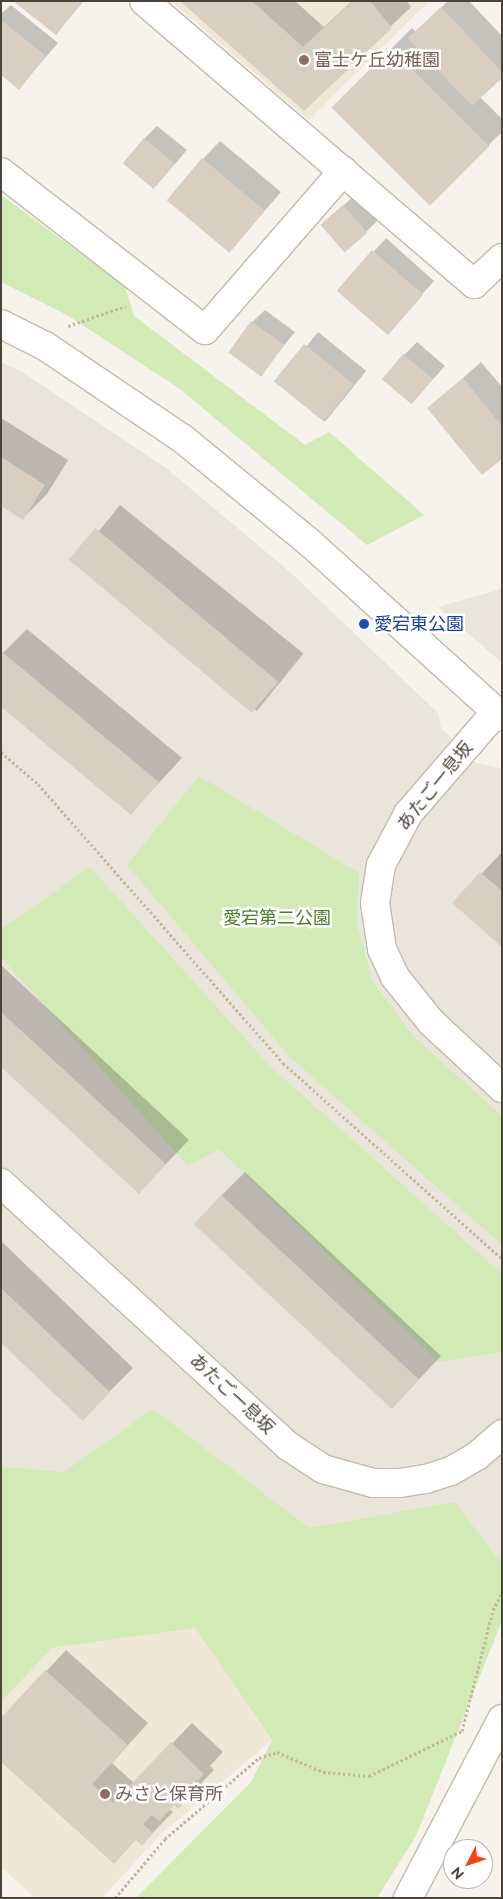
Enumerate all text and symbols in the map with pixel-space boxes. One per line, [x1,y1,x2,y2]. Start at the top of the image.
place label: 富士ケ丘幼稚園 [314,49,440,71]
marker: 富士ケ丘幼稚園 [298,54,310,66]
place label: 愛宕東公園 [374,613,464,635]
marker: 愛宕東公園 [358,618,370,630]
street label: あたご一息坂 [393,737,477,835]
park label: 愛宕第二公園 [223,907,331,929]
street label: あたご一息坂 [185,1349,279,1439]
place label: みさと保育所 [115,1783,223,1805]
marker: みさと保育所 [99,1788,111,1800]
north arrow [443,1839,493,1889]
text: N [448,1864,467,1882]

